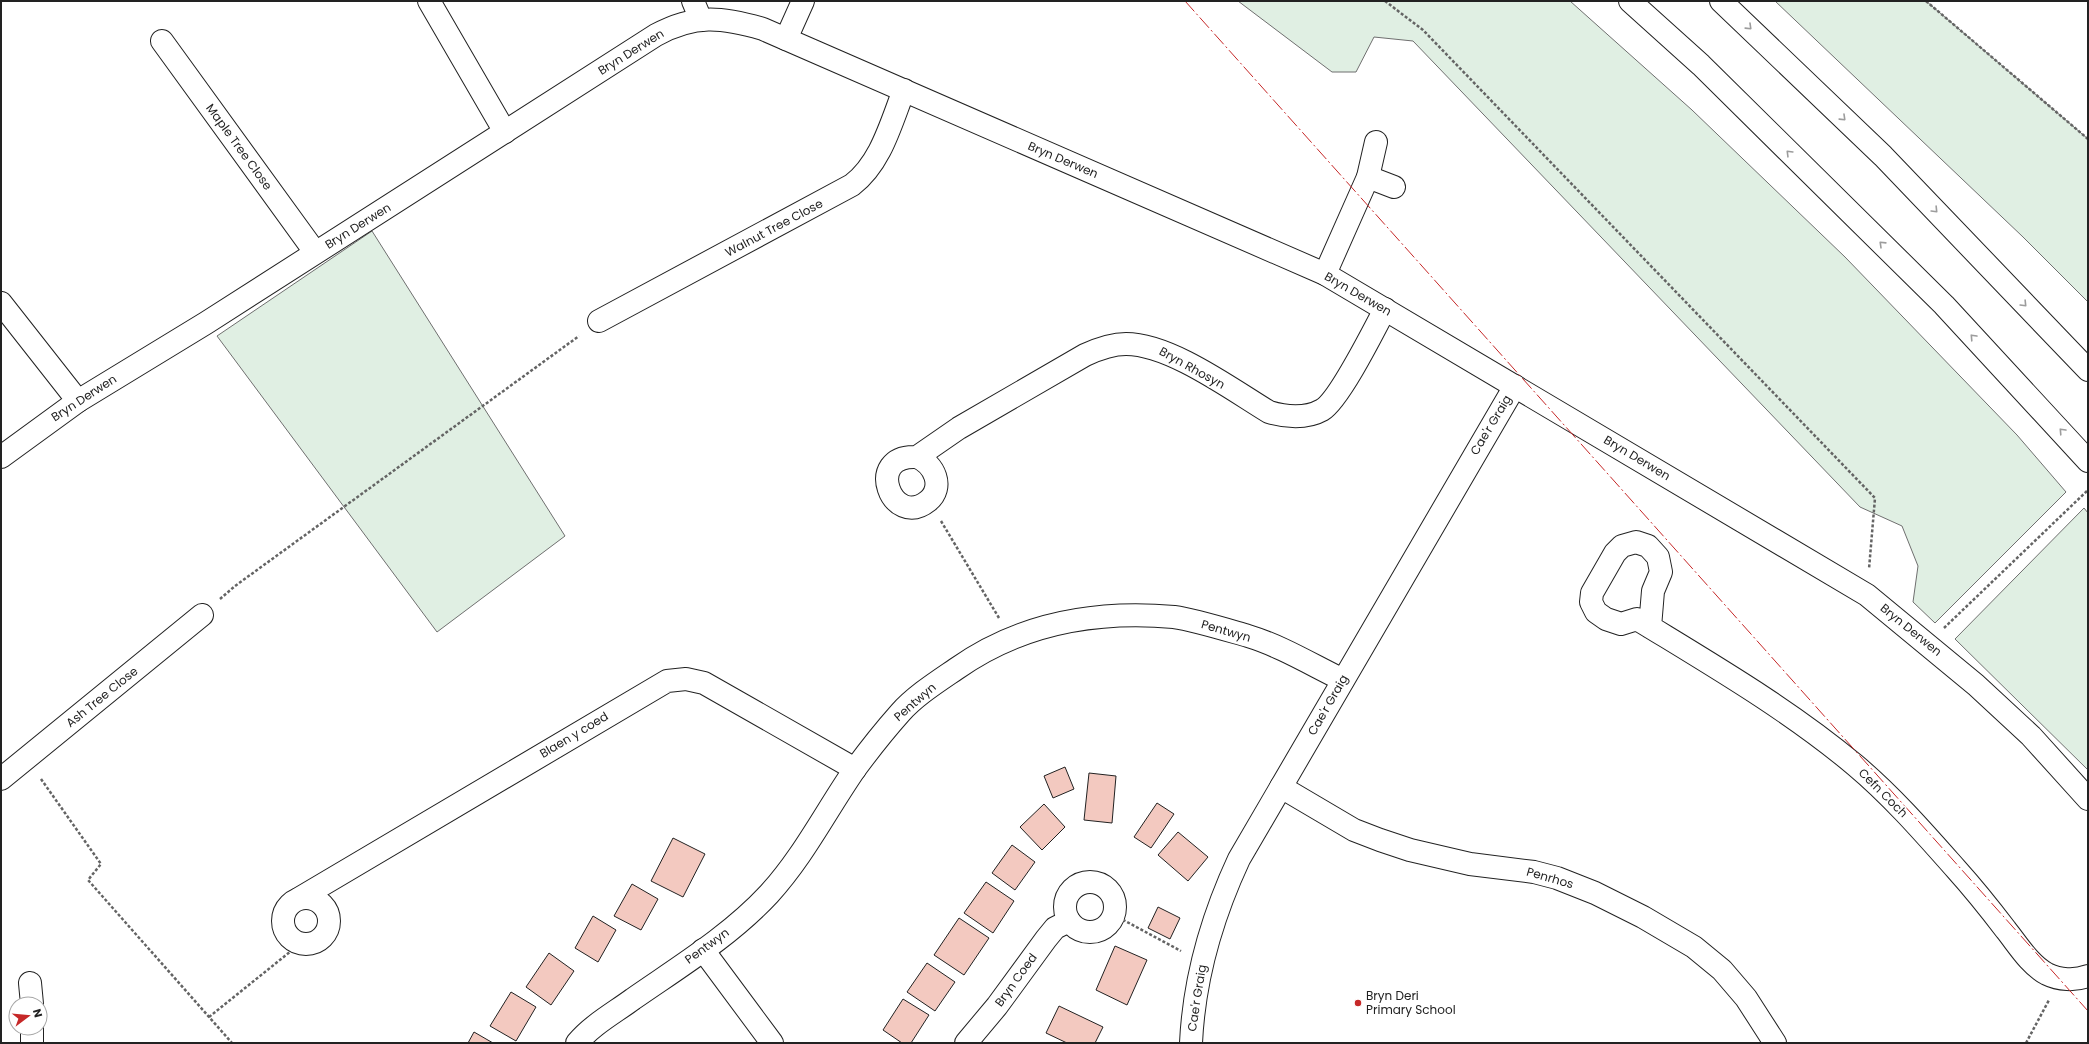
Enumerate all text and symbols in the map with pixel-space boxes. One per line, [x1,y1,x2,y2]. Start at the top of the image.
one-way arrow [1744,23,1752,30]
street label: Bryn Derwen [594,25,667,79]
street label: Maple Tree Close [202,100,276,193]
one-way arrow [1838,113,1846,120]
street label: Bryn Derwen [1025,137,1101,182]
one-way arrow [1786,150,1794,158]
street label: Walnut Tree Close [722,195,826,261]
street label: Bryn Derwen [321,199,394,253]
one-way arrow [1930,205,1937,213]
one-way arrow [1879,242,1887,249]
street label: Bryn Derwen [1322,267,1395,320]
one-way arrow [2020,299,2027,307]
one-way arrow [1971,334,1978,341]
street label: Bryn Rhosyn [1156,342,1228,393]
street label: Bryn Derwen [48,370,120,425]
street label: Cae'r Graig [1466,391,1515,458]
one-way arrow [2060,429,2067,436]
street label: Bryn Derwen [1601,431,1674,484]
street label: Bryn Derwen [1877,599,1946,660]
street label: Pentwyn [1199,615,1253,646]
street label: Ash Tree Close [62,662,141,731]
street label: Cae'r Graig [1303,671,1352,738]
street label: Pentwyn [890,679,939,725]
street label: Blaen y coed [536,707,611,762]
street label: Cefn Coch [1855,764,1912,821]
street label: Penrhos [1525,863,1576,892]
street label: Pentwyn [681,924,732,967]
street label: Bryn Coed [991,950,1041,1010]
street label: Cae'r Graig [1183,963,1210,1033]
place label: Bryn Deri Primary School [1366,987,1456,1018]
north arrow [8,996,48,1036]
marker: Bryn Deri Primary School [1353,998,1363,1008]
text: N [29,1007,46,1019]

